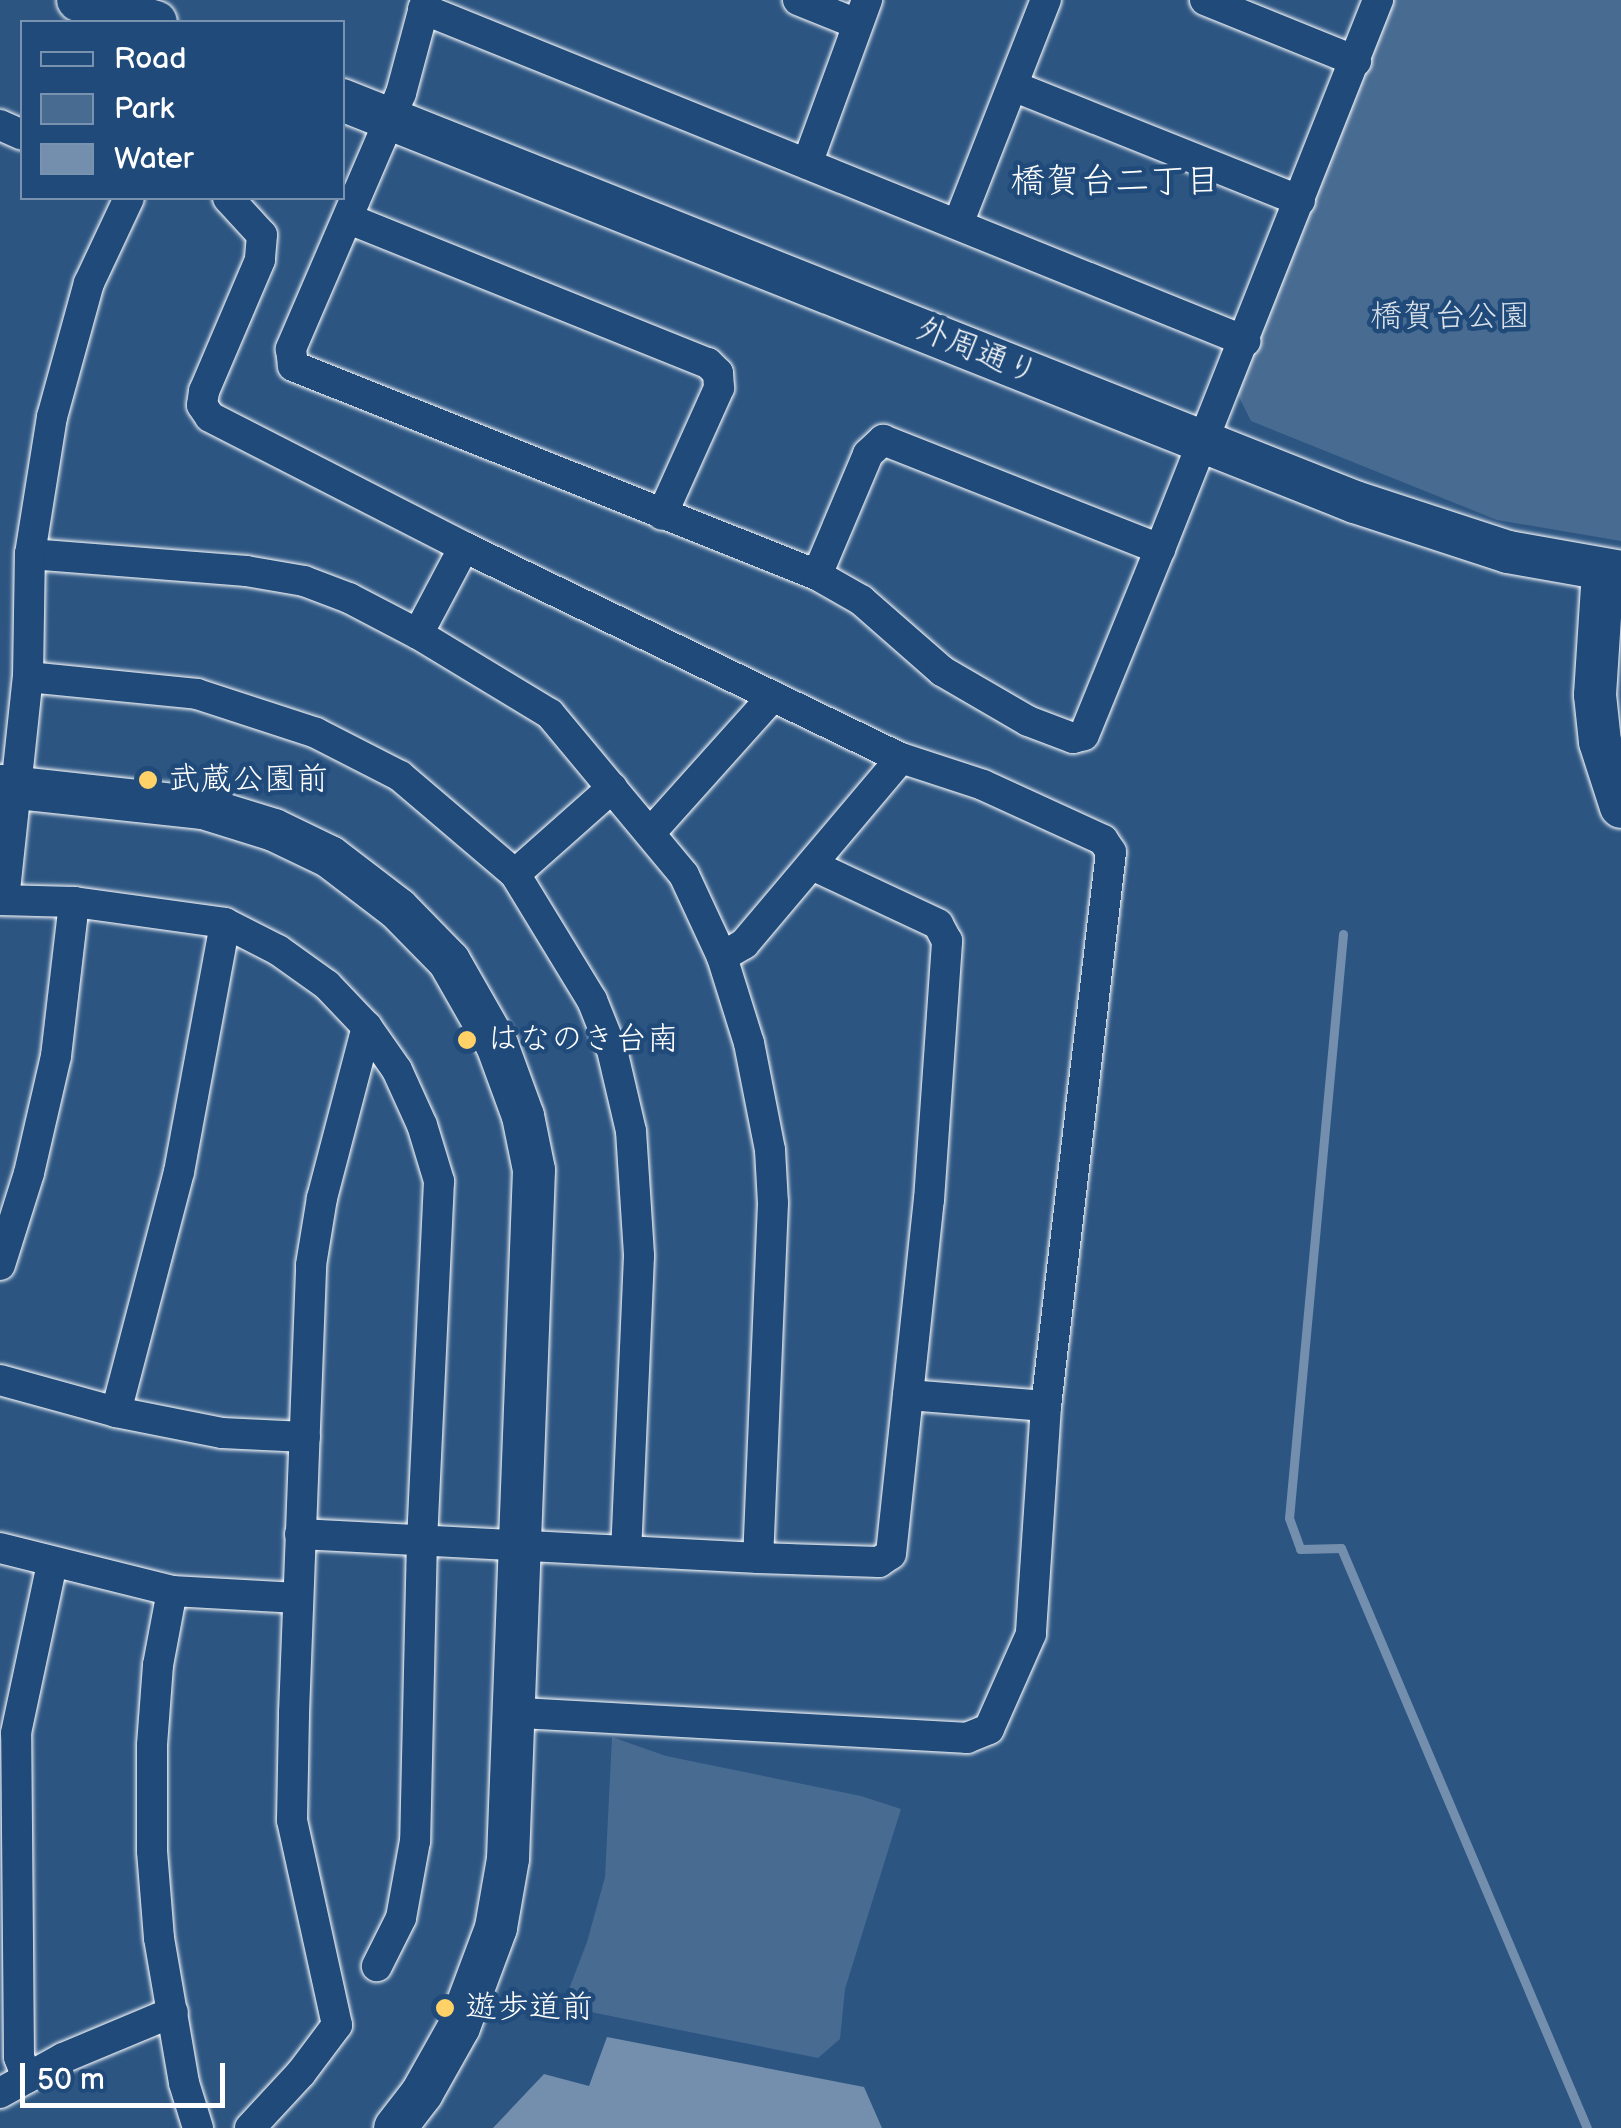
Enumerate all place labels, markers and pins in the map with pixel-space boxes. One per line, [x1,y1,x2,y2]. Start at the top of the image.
place label: 武蔵公園前 [168,761,328,799]
marker: 武蔵公園前 [137,769,159,791]
place label: はなのき台南 [487,1021,679,1059]
marker: はなのき台南 [456,1029,478,1051]
place label: 遊歩道前 [465,1989,593,2027]
marker: 遊歩道前 [434,1997,456,2019]

